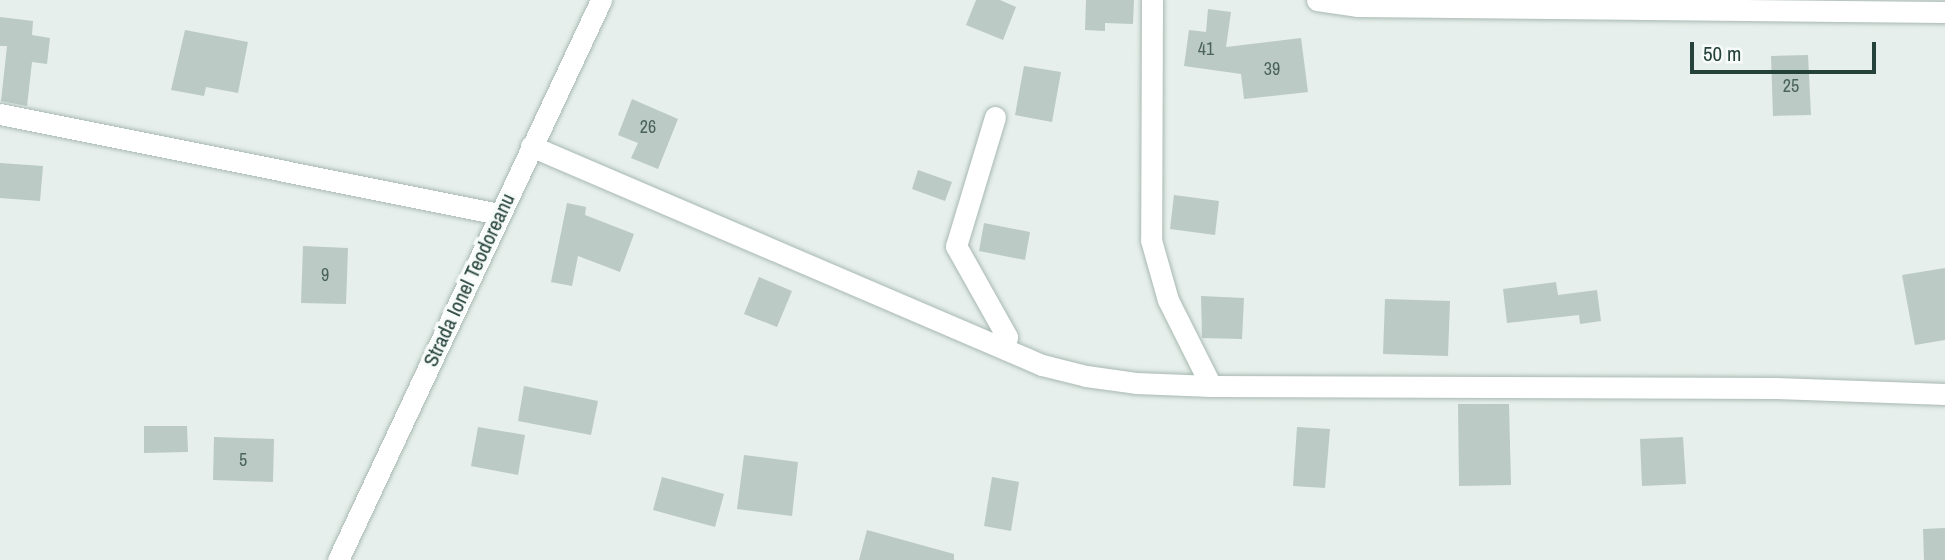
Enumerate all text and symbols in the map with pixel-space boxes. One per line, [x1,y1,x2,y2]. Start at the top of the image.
scale bar [1693,28,1878,72]
house number: 41 [1198,38,1214,60]
text: 50 m [1703,39,1741,68]
house number: 39 [1264,58,1280,80]
house number: 25 [1783,75,1799,97]
house number: 26 [640,116,656,138]
street label: Strada Ionel Teodoreanu [418,189,520,371]
house number: 9 [321,264,329,286]
house number: 5 [239,449,247,471]

